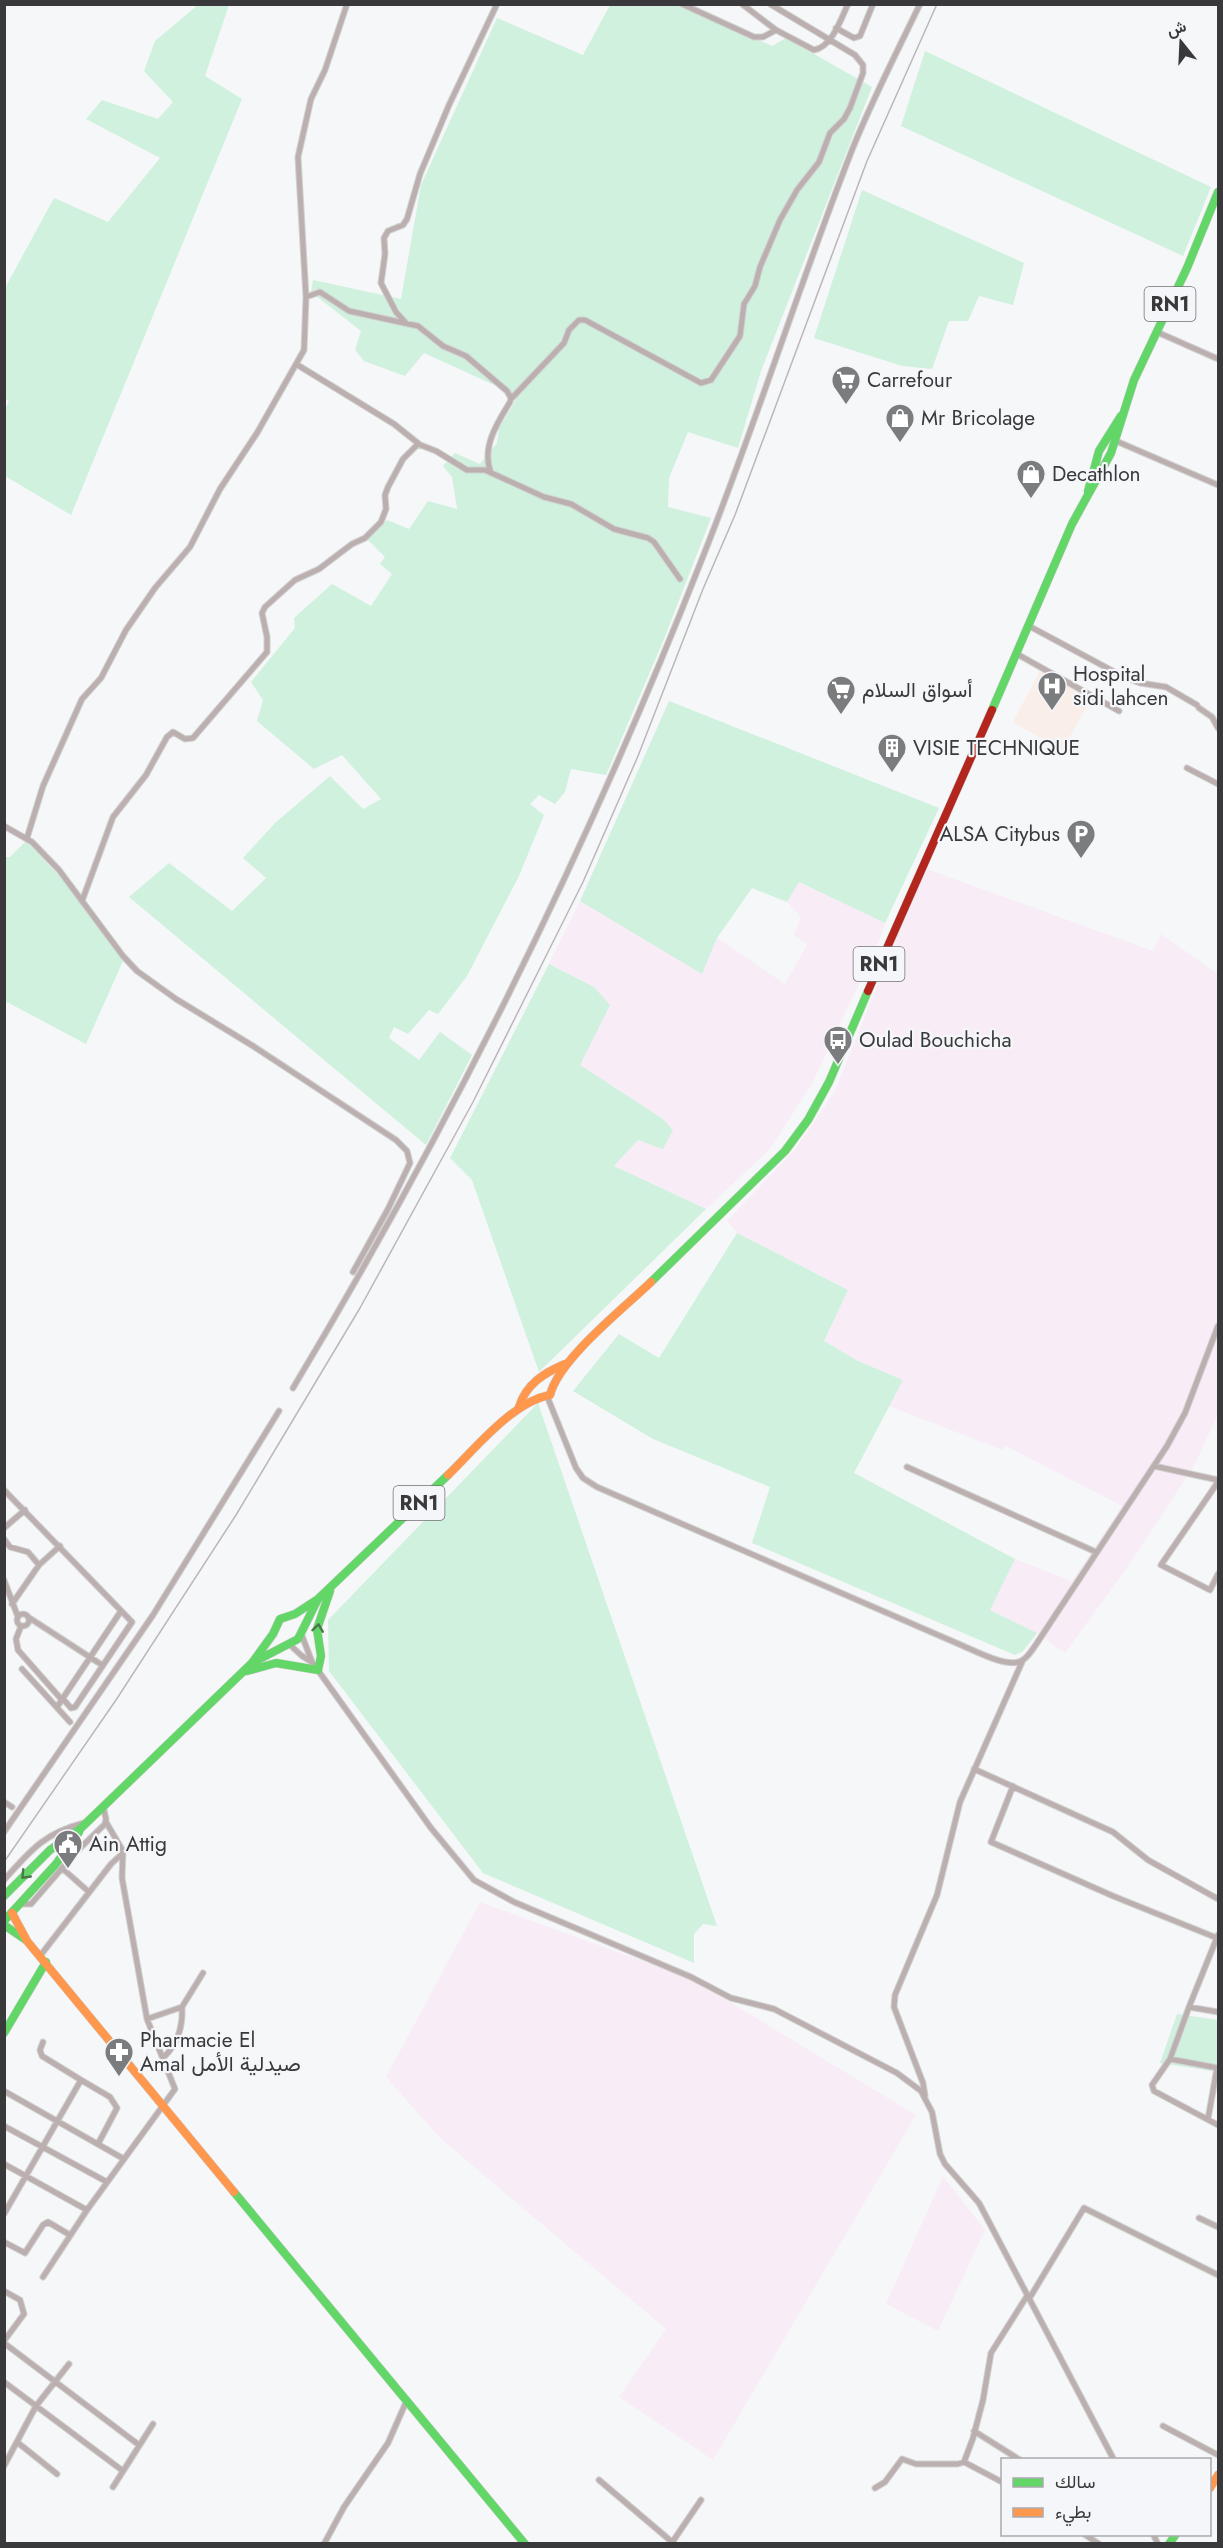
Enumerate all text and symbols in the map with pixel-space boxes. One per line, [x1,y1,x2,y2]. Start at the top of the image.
north arrow [1151,12,1211,72]
text: ش [1164,14,1189,42]
road number: RN1 [1144,287,1196,321]
supermarket icon: Carrefour [830,364,862,406]
place label: Carrefour [867,365,953,395]
shop icon: Mr Bricolage [884,402,916,444]
place label: Mr Bricolage [921,403,1035,433]
shop icon: Decathlon [1015,458,1047,500]
place label: Decathlon [1052,459,1141,489]
place label: Hospital sidi lahcen [1073,659,1169,713]
hospital icon: Hospital sidi lahcen [1036,670,1068,712]
supermarket icon: أسواق السلام [825,674,857,716]
place label: أسواق السلام [862,675,972,705]
building icon: VISIE TECHNIQUE [876,732,908,774]
place label: VISIE TECHNIQUE [913,733,1080,763]
parking icon: ALSA Citybus [1065,818,1097,860]
place label: ALSA Citybus [939,819,1060,849]
road number: RN1 [854,947,904,981]
bus stop icon: Oulad Bouchicha [822,1024,854,1066]
place label: Oulad Bouchicha [859,1025,1012,1055]
road number: RN1 [394,1486,444,1520]
one-way arrow [312,1624,324,1633]
public building icon: Ain Attig [52,1828,84,1870]
place label: Ain Attig [89,1829,167,1859]
one-way arrow [21,1868,32,1878]
place label: Pharmacie El Amal صيدلية الأمل [140,2025,301,2079]
pharmacy icon: Pharmacie El Amal صيدلية الأمل [103,2036,135,2078]
legend [1001,2458,1211,2536]
text: سالك [1055,2469,1095,2495]
text: بطيء [1055,2499,1091,2527]

